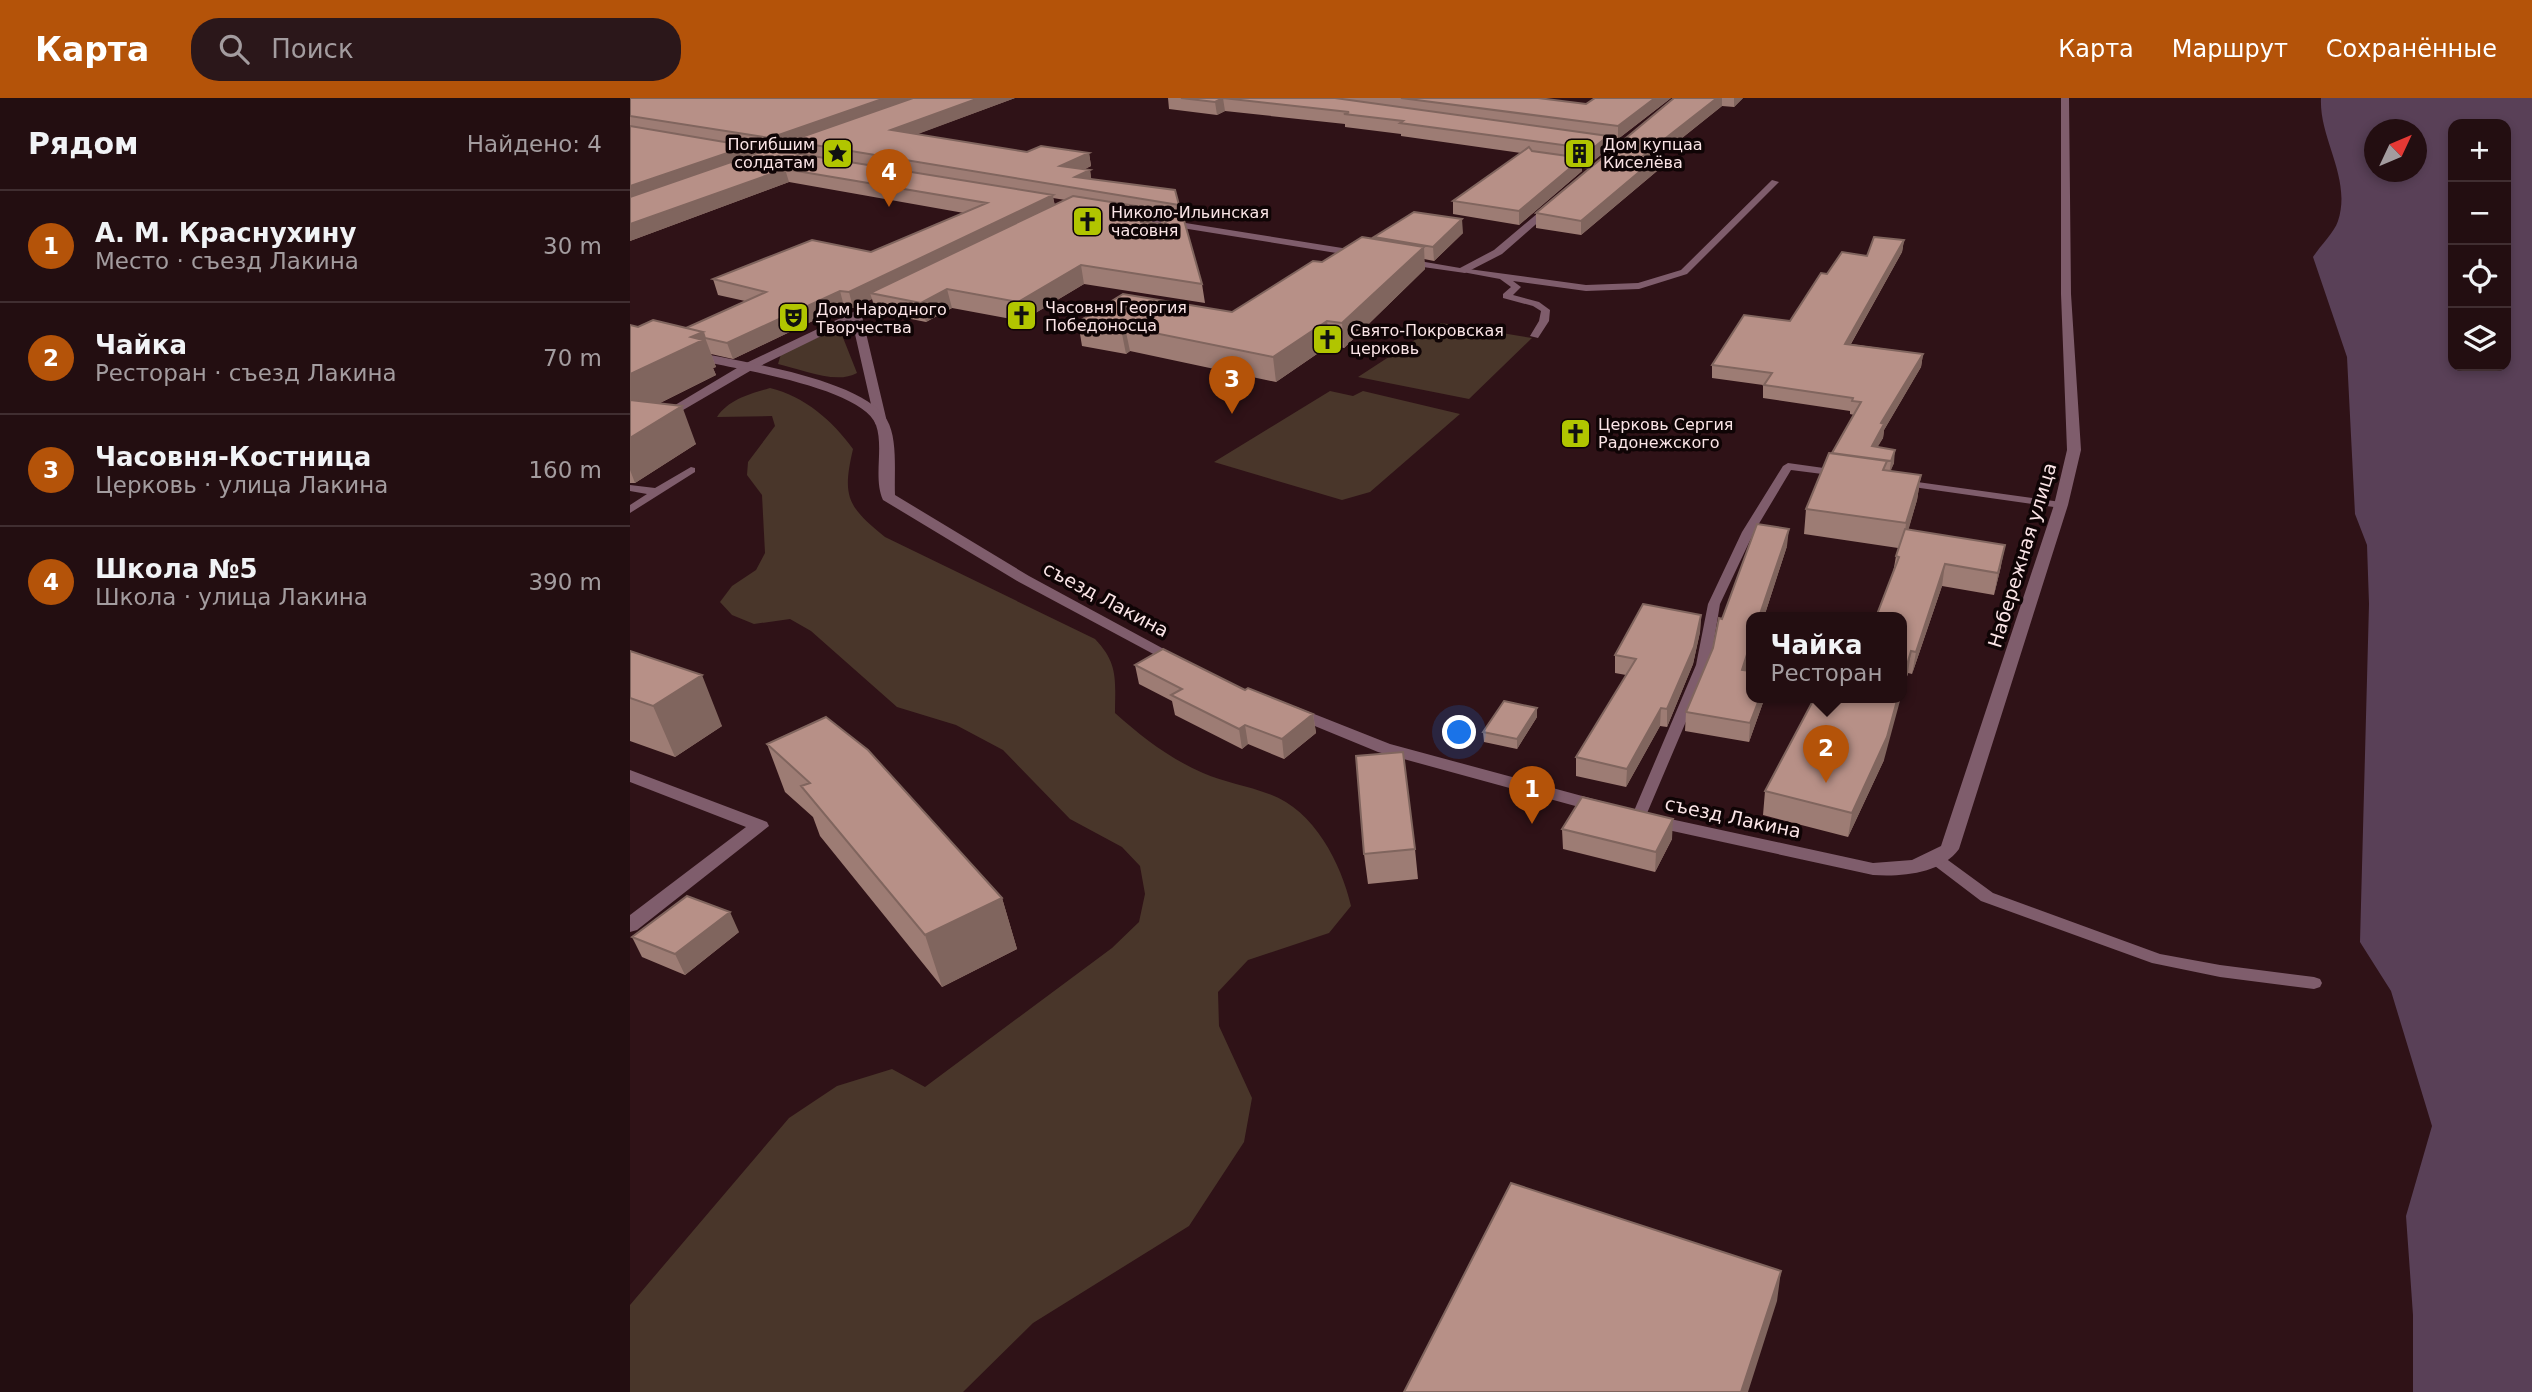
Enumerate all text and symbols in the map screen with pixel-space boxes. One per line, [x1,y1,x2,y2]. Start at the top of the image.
search box [191,18,681,81]
text: Карта [35,30,149,69]
icon: search [215,30,253,68]
text: Поиск [271,34,354,64]
text: Карта [2058,35,2134,63]
text: Маршрут [2172,35,2288,63]
text: Сохранённые [2326,35,2497,63]
north arrow [2364,119,2427,182]
map controls [2448,119,2511,371]
button: + [2448,119,2511,182]
text: Рядом [28,126,139,161]
text: Найдено: 4 [467,131,602,157]
place label: Погибшим солдатам [727,135,815,172]
place label: Дом купцаа Киселёва [1603,135,1703,172]
place icon: Погибшим солдатам [821,136,855,170]
building icon: Дом купцаа Киселёва [1563,136,1597,170]
pin: 4 [866,149,912,207]
button: − [2448,182,2511,245]
place label: Николо-Ильинская часовня [1111,203,1269,240]
church icon: Николо-Ильинская часовня [1071,204,1105,238]
text: А. М. Краснухину [95,218,357,248]
text: 1 [43,233,59,259]
text: 30 m [543,233,602,259]
button: locate [2448,245,2511,308]
text: Место · съезд Лакина [95,248,359,274]
place label: Часовня Георгия Победоносца [1045,298,1187,335]
church icon: Часовня Георгия Победоносца [1005,299,1039,333]
place label: Дом Народного Творчества [815,300,947,337]
theatre icon: Дом Народного Творчества [776,301,810,335]
button: layers [2448,308,2511,371]
place label: Свято-Покровская церковь [1350,321,1504,358]
church icon: Свято-Покровская церковь [1310,322,1344,356]
text: Чайка [95,330,187,360]
text: 2 [43,345,59,371]
text: 70 m [543,345,602,371]
pin: 3 [1209,356,1255,414]
text: Ресторан · съезд Лакина [95,360,397,386]
place label: Церковь Сергия Радонежского [1598,415,1733,452]
church icon: Церковь Сергия Радонежского [1558,416,1592,450]
text: Часовня-Костница [95,442,371,472]
text: 3 [43,457,59,483]
text: 160 m [528,457,602,483]
street label: Набережная улица [1983,460,2061,650]
text: Церковь · улица Лакина [95,472,388,498]
text: Школа №5 [95,554,258,584]
street label: съезд Лакина [1040,557,1172,641]
text: 4 [43,569,59,595]
text: 390 m [528,569,602,595]
text: Школа · улица Лакина [95,584,368,610]
popup [1746,612,1907,703]
text: Чайка [1771,630,1863,660]
text: Ресторан [1771,660,1882,686]
your location [1442,715,1476,749]
pin: 2 [1803,725,1849,783]
pin: 1 [1509,766,1555,824]
street label: съезд Лакина [1663,792,1803,842]

